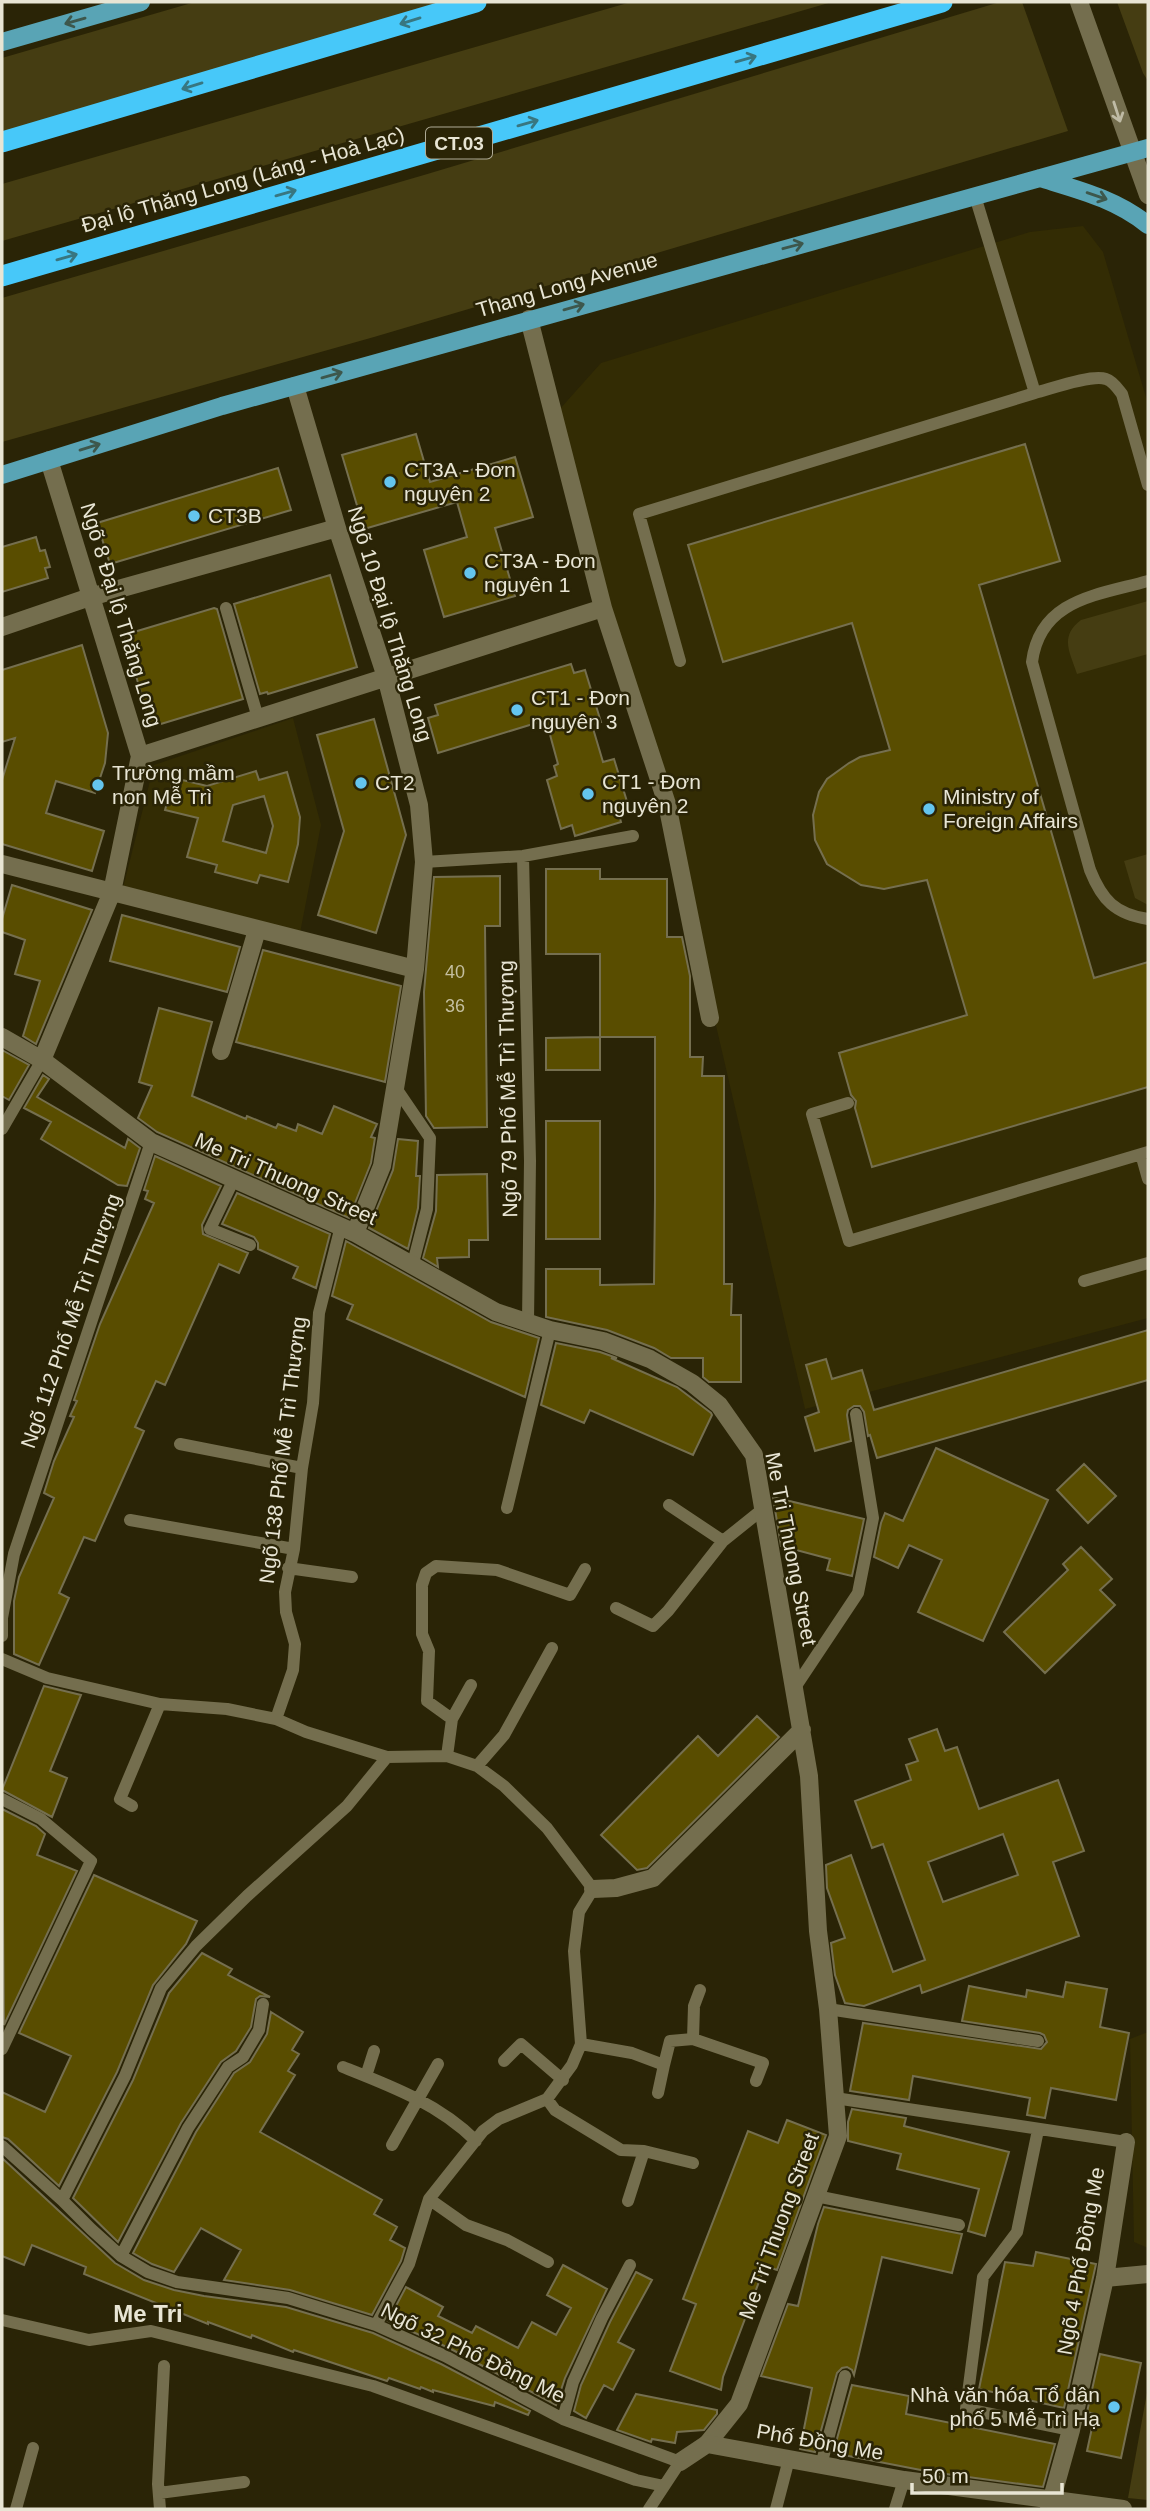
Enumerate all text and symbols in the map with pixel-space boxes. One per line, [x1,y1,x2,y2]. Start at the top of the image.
one-way arrow [65,15,87,28]
one-way arrow [399,16,421,29]
one-way arrow [734,52,757,65]
one-way arrow [181,80,203,93]
one-way arrow [1112,101,1125,123]
one-way arrow [516,115,538,128]
street label: Đại lộ Thăng Long (Láng - Hoà Lạc) [79,122,407,237]
road number: CT.03 [426,127,492,158]
one-way arrow [274,186,296,199]
one-way arrow [1085,191,1107,203]
one-way arrow [782,238,804,251]
street label: Thang Long Avenue [474,248,660,321]
one-way arrow [56,249,78,262]
one-way arrow [562,300,585,313]
one-way arrow [320,368,342,381]
one-way arrow [79,440,101,453]
place label: CT3A - Đơn nguyên 2 [404,458,516,505]
marker: CT3A - Đơn nguyên 2 [382,474,398,490]
street label: Ngõ 8 Đại lộ Thăng Long [76,500,167,730]
street label: Ngõ 10 Đại lộ Thăng Long [344,503,437,744]
place label: CT3B [208,504,262,527]
marker: CT3B [186,508,202,524]
place label: CT3A - Đơn nguyên 1 [484,549,596,596]
marker: CT3A - Đơn nguyên 1 [462,565,478,581]
place label: CT1 - Đơn nguyên 3 [531,686,630,733]
marker: CT1 - Đơn nguyên 3 [509,702,525,718]
place label: Trường mầm non Mễ Trì [112,761,235,808]
place label: CT1 - Đơn nguyên 2 [602,770,701,817]
place label: CT2 [375,771,415,794]
marker: CT2 [353,775,369,791]
marker: Trường mầm non Mễ Trì [90,777,106,793]
place label: Ministry of Foreign Affairs [943,785,1078,832]
marker: CT1 - Đơn nguyên 2 [580,786,596,802]
marker: Ministry of Foreign Affairs [921,801,937,817]
street label: Ngõ 79 Phố Mễ Trì Thượng [494,960,521,1218]
house number: 40 [445,962,465,982]
house number: 36 [445,996,465,1016]
street label: Me Tri Thuong Street [192,1128,381,1229]
street label: Ngõ 112 Phố Mễ Trì Thượng [16,1191,125,1451]
street label: Ngõ 138 Phố Mễ Trì Thượng [255,1315,310,1585]
street label: Me Tri Thuong Street [761,1450,822,1648]
street label: Me Tri Thuong Street [734,2129,823,2322]
street label: Ngõ 4 Phố Đồng Me [1053,2165,1108,2357]
street label: Ngõ 32 Phố Đồng Me [377,2298,569,2407]
district label: Me Tri [113,2300,183,2327]
place label: Nhà văn hóa Tổ dân phố 5 Mễ Trì Hạ [910,2383,1100,2430]
marker: Nhà văn hóa Tổ dân phố 5 Mễ Trì Hạ [1106,2399,1122,2415]
street label: Phố Đồng Me [755,2419,885,2464]
scale bar [912,2452,1062,2496]
text: 50 m [922,2464,969,2487]

